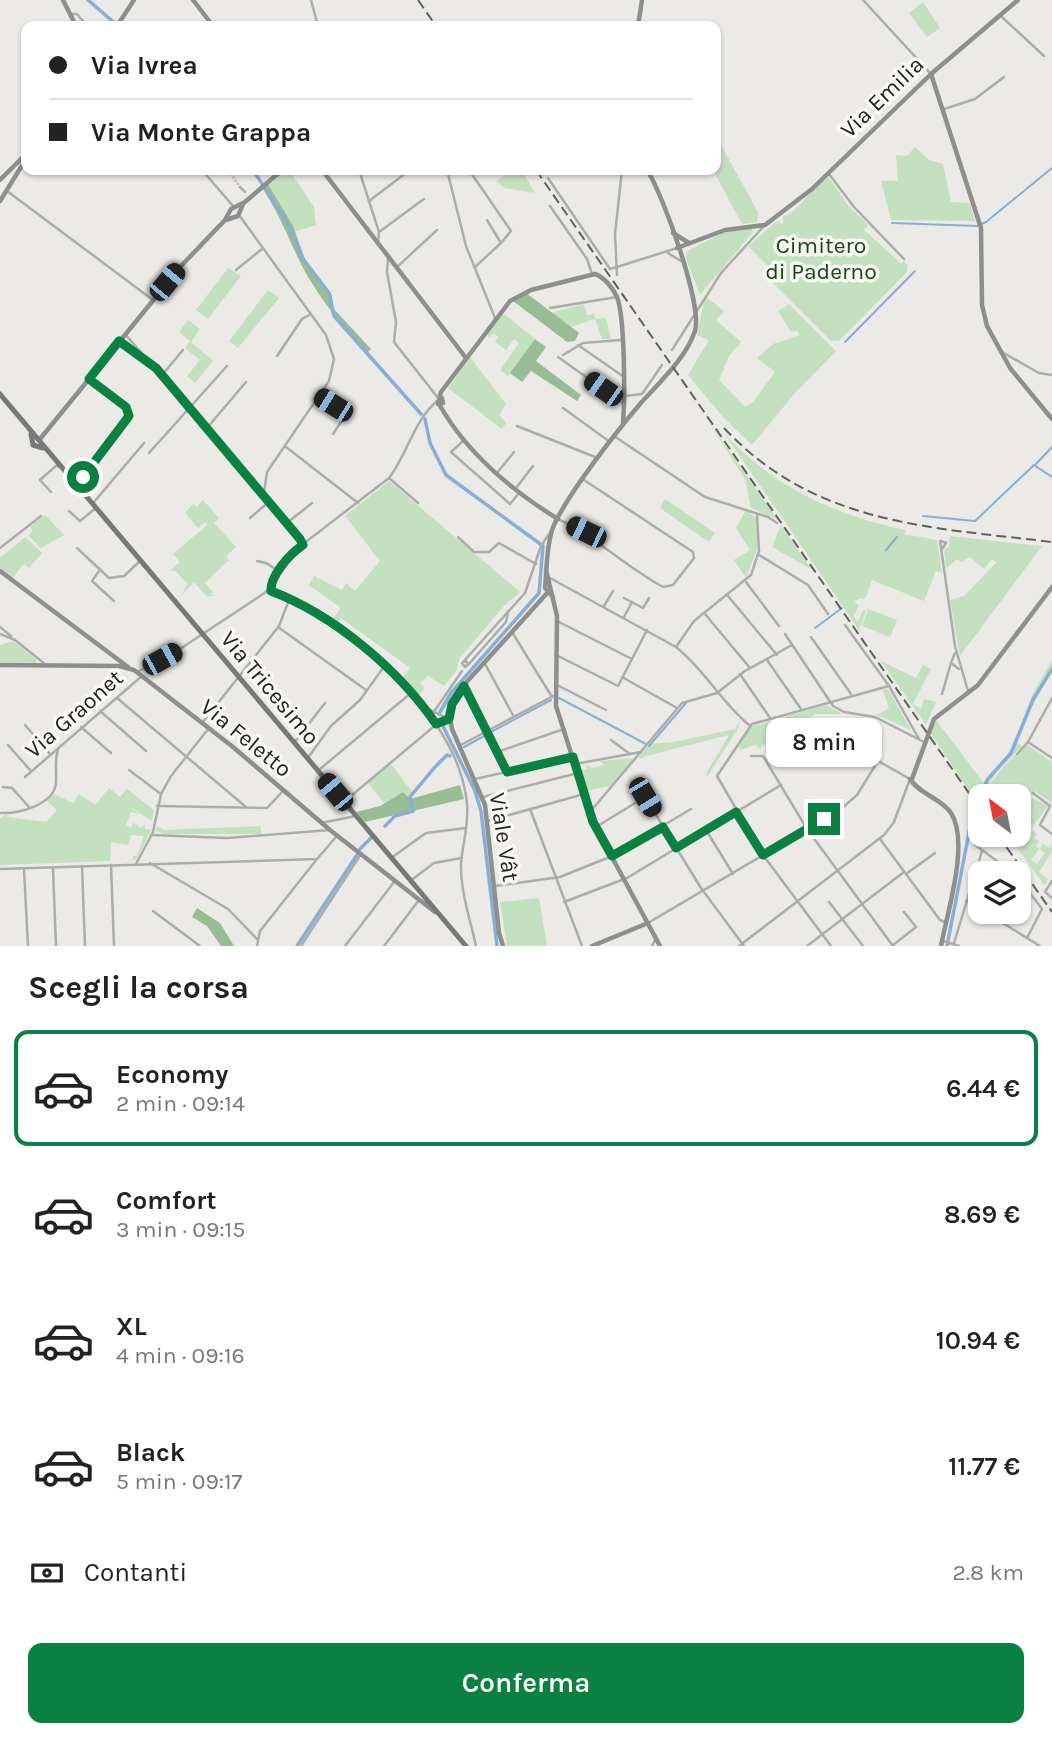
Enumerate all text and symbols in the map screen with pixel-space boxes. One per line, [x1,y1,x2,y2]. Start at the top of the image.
text: Via Ivrea [91,50,198,81]
street label: Via Emilia [835,51,929,143]
text: Via Monte Grappa [91,117,311,148]
park label: Cimitero di Paderno [765,232,877,285]
car [146,259,189,305]
car [580,368,627,410]
car [310,385,357,425]
route start [67,461,99,493]
car [563,513,610,551]
street label: Via Tricesimo [215,626,325,750]
car [139,640,186,678]
street label: Via Graonet [20,664,129,764]
street label: Via Feletto [195,693,297,783]
callout: 8 min [766,718,882,766]
text: 8 min [792,729,856,756]
car [314,769,357,815]
car [626,774,665,820]
north arrow [968,784,1031,847]
map controls [968,784,1031,924]
street label: Viale Vât [484,791,524,884]
route end [808,803,840,835]
button: layers [968,861,1031,924]
text: Scegli la corsa [28,969,249,1006]
icon: car [32,1057,95,1120]
text: Economy [116,1059,228,1090]
text: 6.44 € [946,1073,1020,1104]
text: 2 min · 09:14 [116,1090,245,1117]
icon: car [32,1183,95,1246]
text: Comfort [116,1185,217,1216]
text: 8.69 € [944,1199,1020,1230]
text: 3 min · 09:15 [116,1216,245,1243]
icon: car [32,1309,95,1372]
text: XL [116,1311,147,1342]
text: 10.94 € [936,1325,1020,1356]
text: 4 min · 09:16 [116,1342,245,1369]
icon: car [32,1435,95,1498]
text: Black [116,1437,185,1468]
text: 11.77 € [948,1451,1020,1482]
text: 5 min · 09:17 [116,1468,242,1495]
icon: cash [28,1554,66,1592]
text: Contanti [84,1557,187,1588]
text: 2.8 km [952,1559,1024,1586]
button: Conferma [28,1643,1024,1723]

